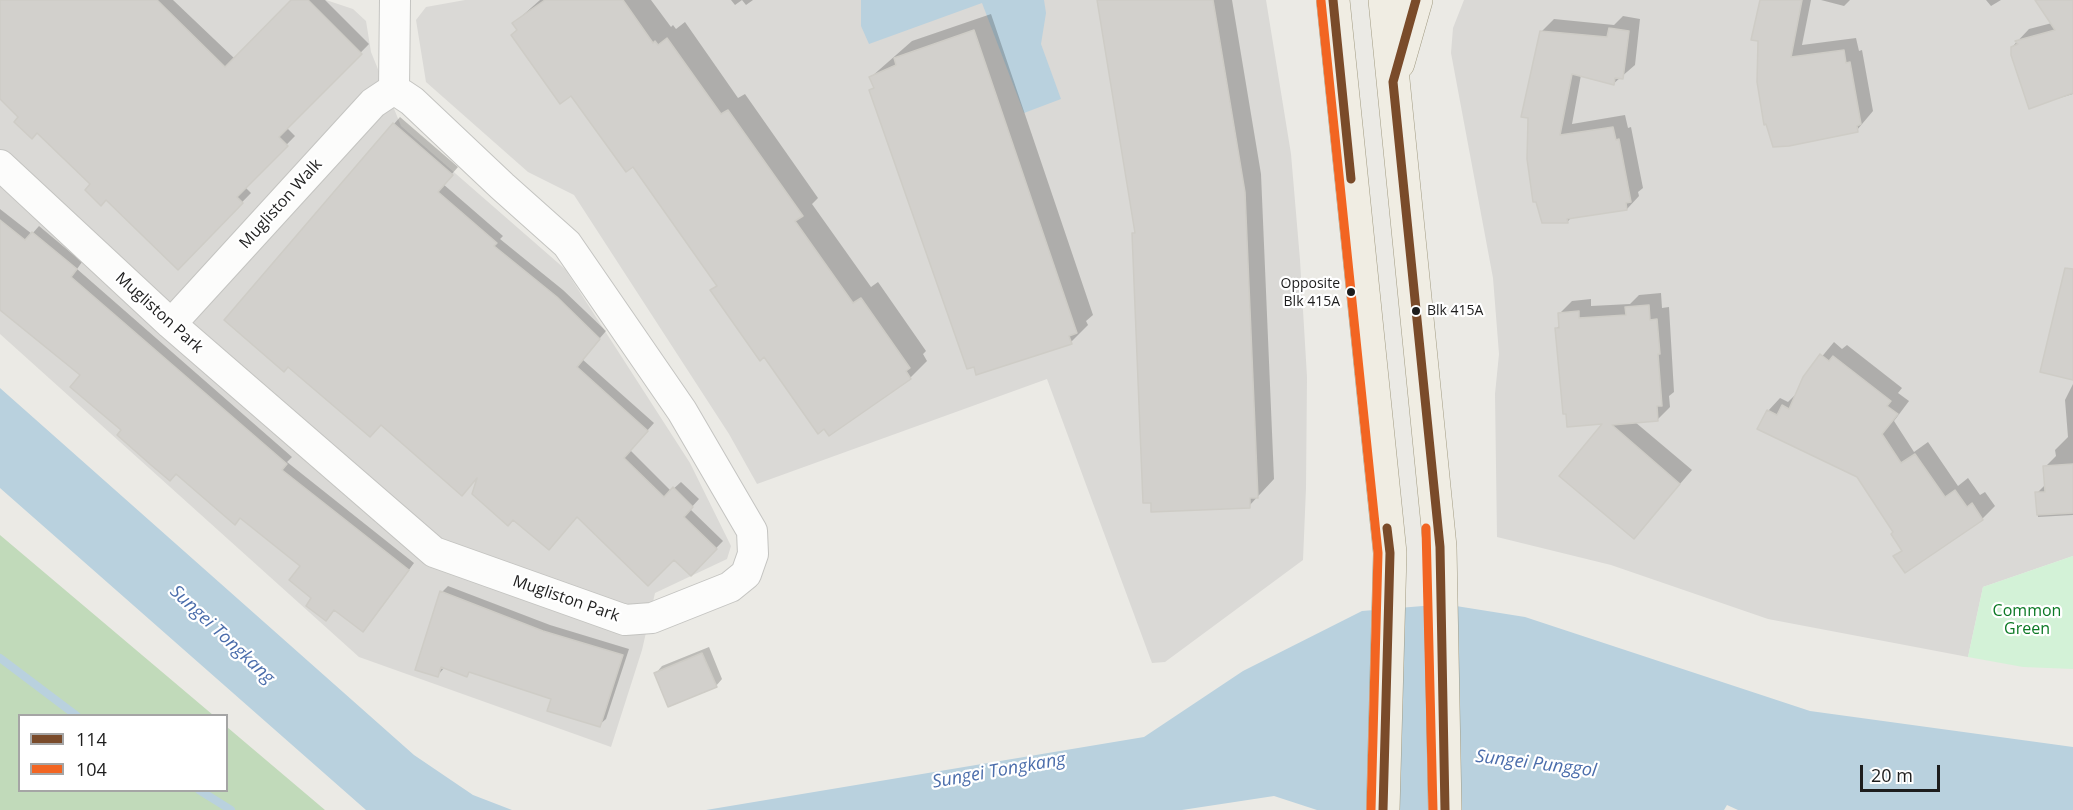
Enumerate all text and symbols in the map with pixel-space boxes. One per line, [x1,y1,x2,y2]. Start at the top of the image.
street label: Mugliston Walk [236,155,326,253]
street label: Mugliston Park [111,269,207,357]
place label: Opposite Blk 415A [1280,276,1340,308]
marker: Opposite Blk 415A [1345,286,1357,298]
place label: Blk 415A [1427,303,1483,319]
marker: Blk 415A [1410,305,1422,317]
street label: Mugliston Park [510,572,622,626]
water label: Sungei Tongkang [165,581,279,689]
park label: Common Green [1993,601,2061,639]
legend [18,714,228,792]
text: 114 [76,727,107,751]
water label: Sungei Punggol [1474,746,1598,782]
water label: Sungei Tongkang [931,749,1067,793]
scale bar [1863,753,1942,791]
text: 104 [76,757,107,781]
text: 20 m [1871,763,1913,787]

